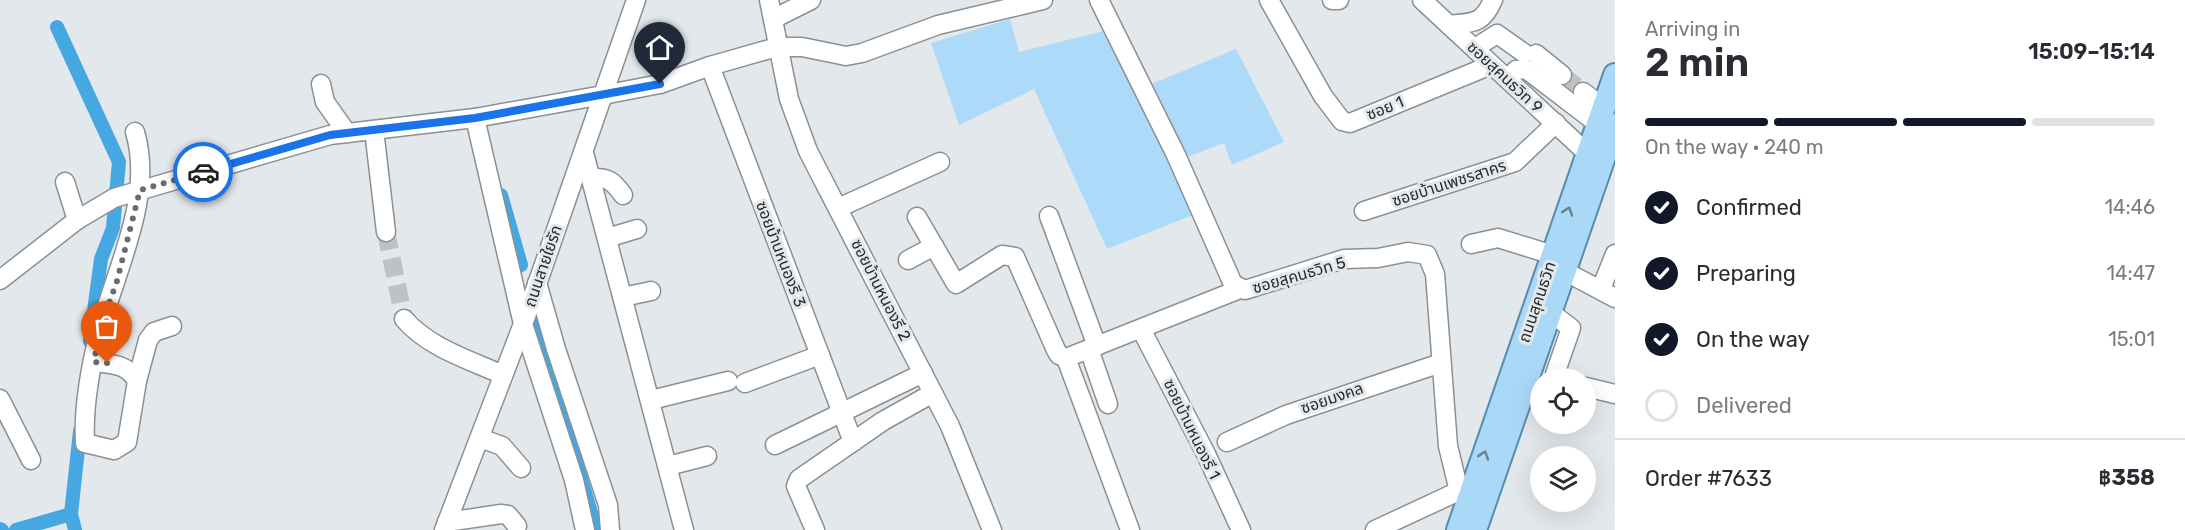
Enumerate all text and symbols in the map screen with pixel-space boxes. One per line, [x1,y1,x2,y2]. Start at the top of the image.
text: Arriving in [1645,17,1740,41]
pin [634,22,685,84]
icon: home [643,31,676,64]
street label: ซอยสุคนธวิท 9 [1463,37,1547,117]
text: 15:09–15:14 [2028,38,2155,65]
text: 2 min [1645,40,1749,86]
street label: ซอย 1 [1364,92,1406,124]
text: On the way · 240 m [1645,135,1824,159]
courier [173,142,233,202]
icon: car [187,156,220,189]
street label: ซอยบ้านเพชรสาคร [1389,156,1509,210]
icon: check [1645,191,1678,224]
text: Confirmed [1696,194,1802,221]
text: 14:46 [2104,195,2155,219]
street label: ซอยบ้านหนองรี 3 [752,198,810,310]
one-way arrow [1561,206,1573,217]
street label: ถนนสายใยรัก [520,223,566,309]
street label: ซอยบ้านหนองรี 2 [847,236,915,344]
street label: ซอยสุคนธวิท 5 [1250,253,1348,297]
icon: check [1645,257,1678,290]
street label: ถนนสุคนธวิท [1514,259,1560,345]
text: Preparing [1696,260,1796,287]
text: 14:47 [2107,261,2155,285]
pin [81,301,132,363]
icon: bag [90,310,123,343]
icon: check [1645,323,1678,356]
text: On the way [1696,326,1810,353]
text: 15:01 [2108,327,2155,351]
map controls [1530,368,1596,512]
button: locate [1530,368,1596,434]
street label: ซอยบ้านหนองรี 1 [1160,376,1224,482]
street label: ซอยมงคล [1298,378,1366,418]
text: Delivered [1696,392,1792,419]
button: layers [1530,446,1596,512]
one-way arrow [1477,450,1489,461]
text: ฿358 [2099,464,2155,491]
text: Order #7633 [1645,465,1772,492]

